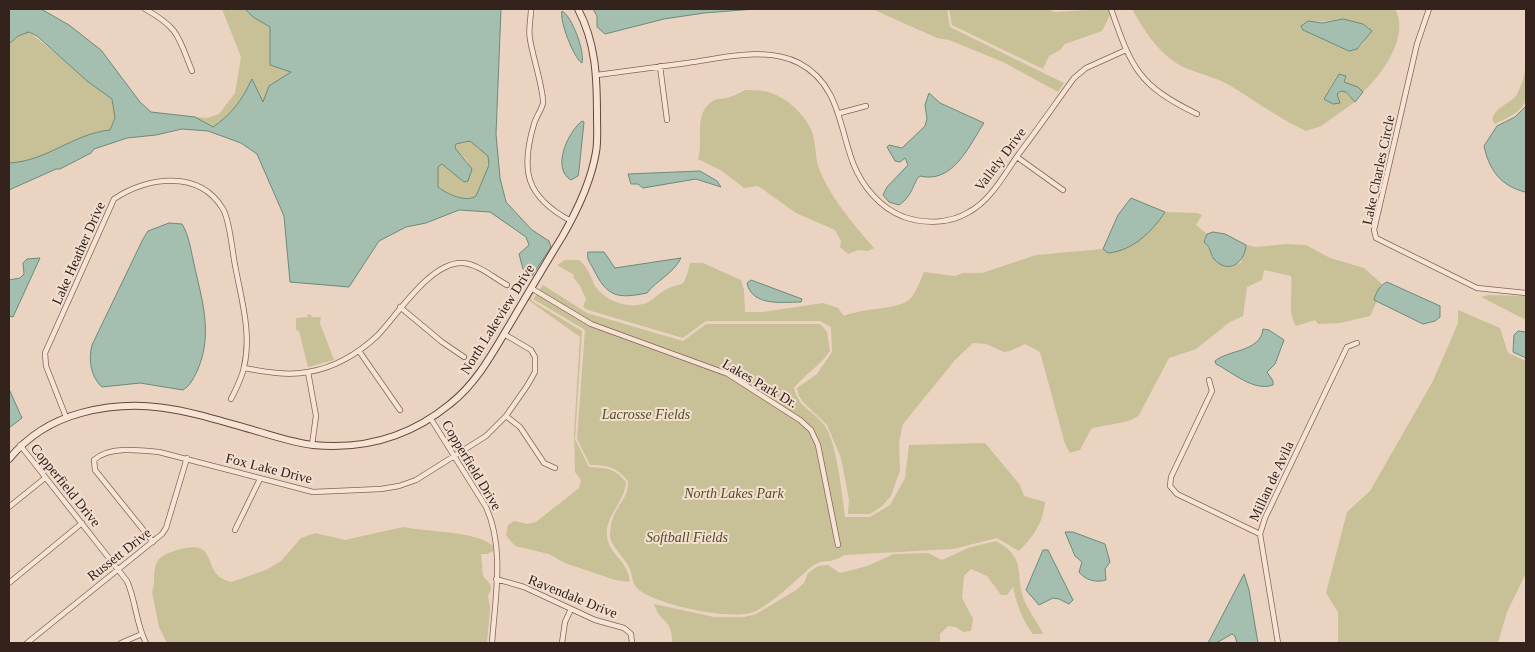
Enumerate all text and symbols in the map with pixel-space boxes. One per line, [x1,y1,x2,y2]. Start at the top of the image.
street label: Lake Charles Circle [1360,114,1397,226]
street label: Vallely Drive [972,125,1029,194]
street label: Lake Heather Drive [49,199,108,307]
street label: North Lakeview Drive [457,262,537,377]
street label: Lakes Park Dr. [720,356,800,411]
park label: Lacrosse Fields [601,407,691,422]
street label: Copperfield Drive [439,418,504,513]
street label: Millan de Avila [1246,438,1297,524]
street label: Copperfield Drive [28,441,104,530]
street label: Fox Lake Drive [224,450,314,486]
park label: North Lakes Park [683,486,785,501]
street label: Russett Drive [85,525,154,584]
park label: Softball Fields [646,530,729,545]
street label: Ravendale Drive [526,572,619,621]

